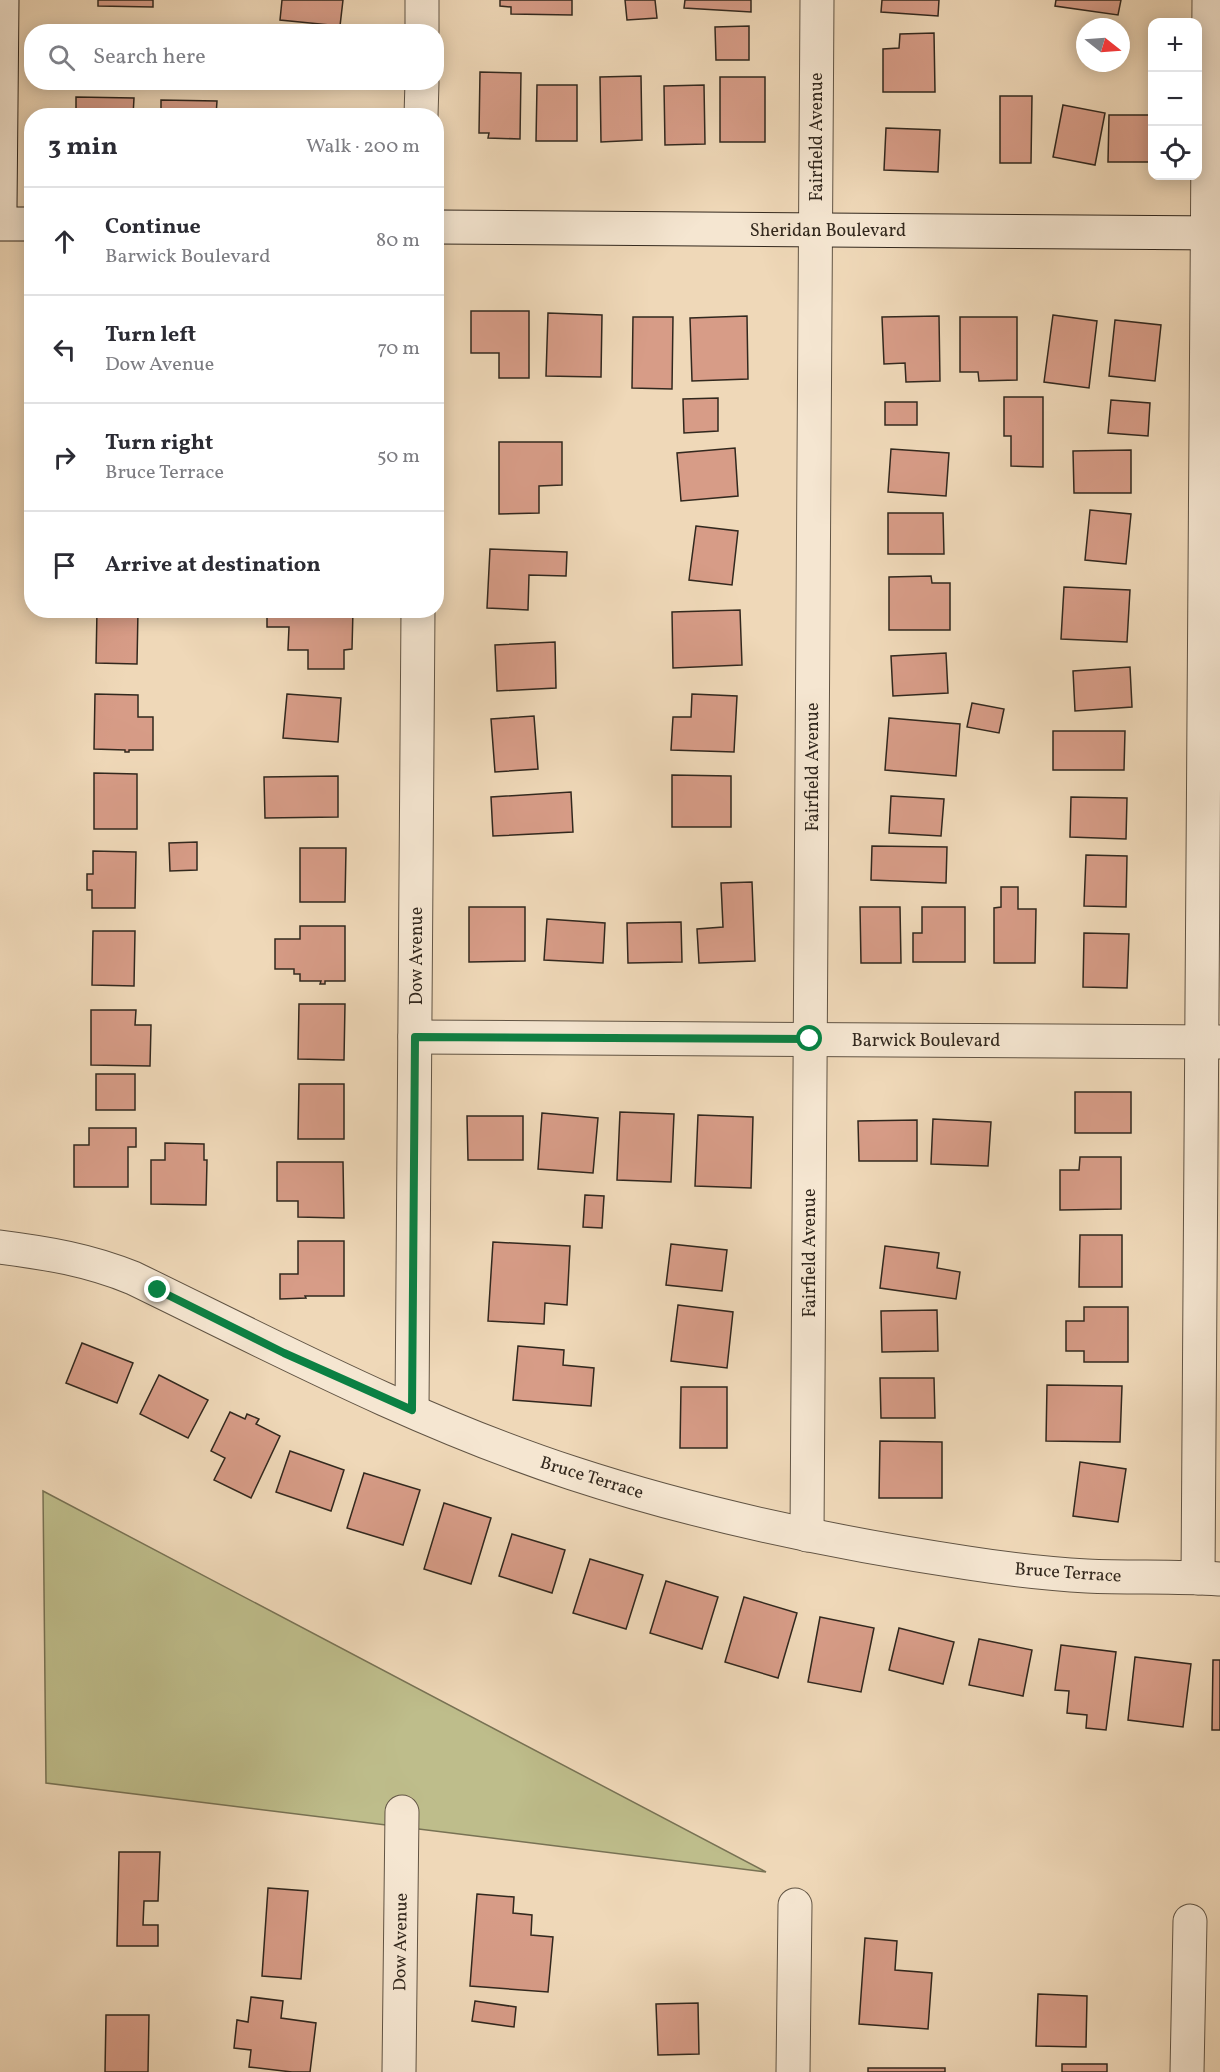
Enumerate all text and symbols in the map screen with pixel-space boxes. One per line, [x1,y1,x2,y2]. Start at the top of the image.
north arrow [1076,18,1130,72]
map controls [1148,18,1202,180]
button: + [1148,18,1202,72]
search box [24,24,444,90]
icon: search [45,41,78,74]
text: Search here [93,42,206,73]
button: − [1148,72,1202,126]
street label: Fairfield Avenue [805,73,830,201]
button: locate [1148,126,1202,180]
text: 3 min [48,129,118,165]
text: Walk · 200 m [306,133,420,161]
text: Continue [105,212,201,243]
street label: Sheridan Boulevard [750,219,906,244]
icon: ahead [48,225,81,258]
text: 80 m [376,227,420,255]
text: Barwick Boulevard [105,243,270,271]
text: Turn left [105,320,196,351]
icon: left [48,333,81,366]
text: 70 m [377,335,420,363]
text: Dow Avenue [105,351,214,379]
text: Turn right [105,428,213,459]
icon: right [48,441,81,474]
text: 50 m [377,443,420,471]
text: Bruce Terrace [105,459,224,487]
icon: arrive [48,549,81,582]
text: Arrive at destination [105,550,321,581]
street label: Fairfield Avenue [801,703,826,831]
street label: Dow Avenue [405,907,430,1005]
route start [796,1025,822,1051]
street label: Barwick Boulevard [852,1029,1000,1054]
street label: Fairfield Avenue [798,1189,823,1317]
route end [144,1276,170,1302]
street label: Bruce Terrace [537,1451,646,1506]
street label: Bruce Terrace [1014,1557,1122,1590]
street label: Dow Avenue [388,1893,415,1991]

